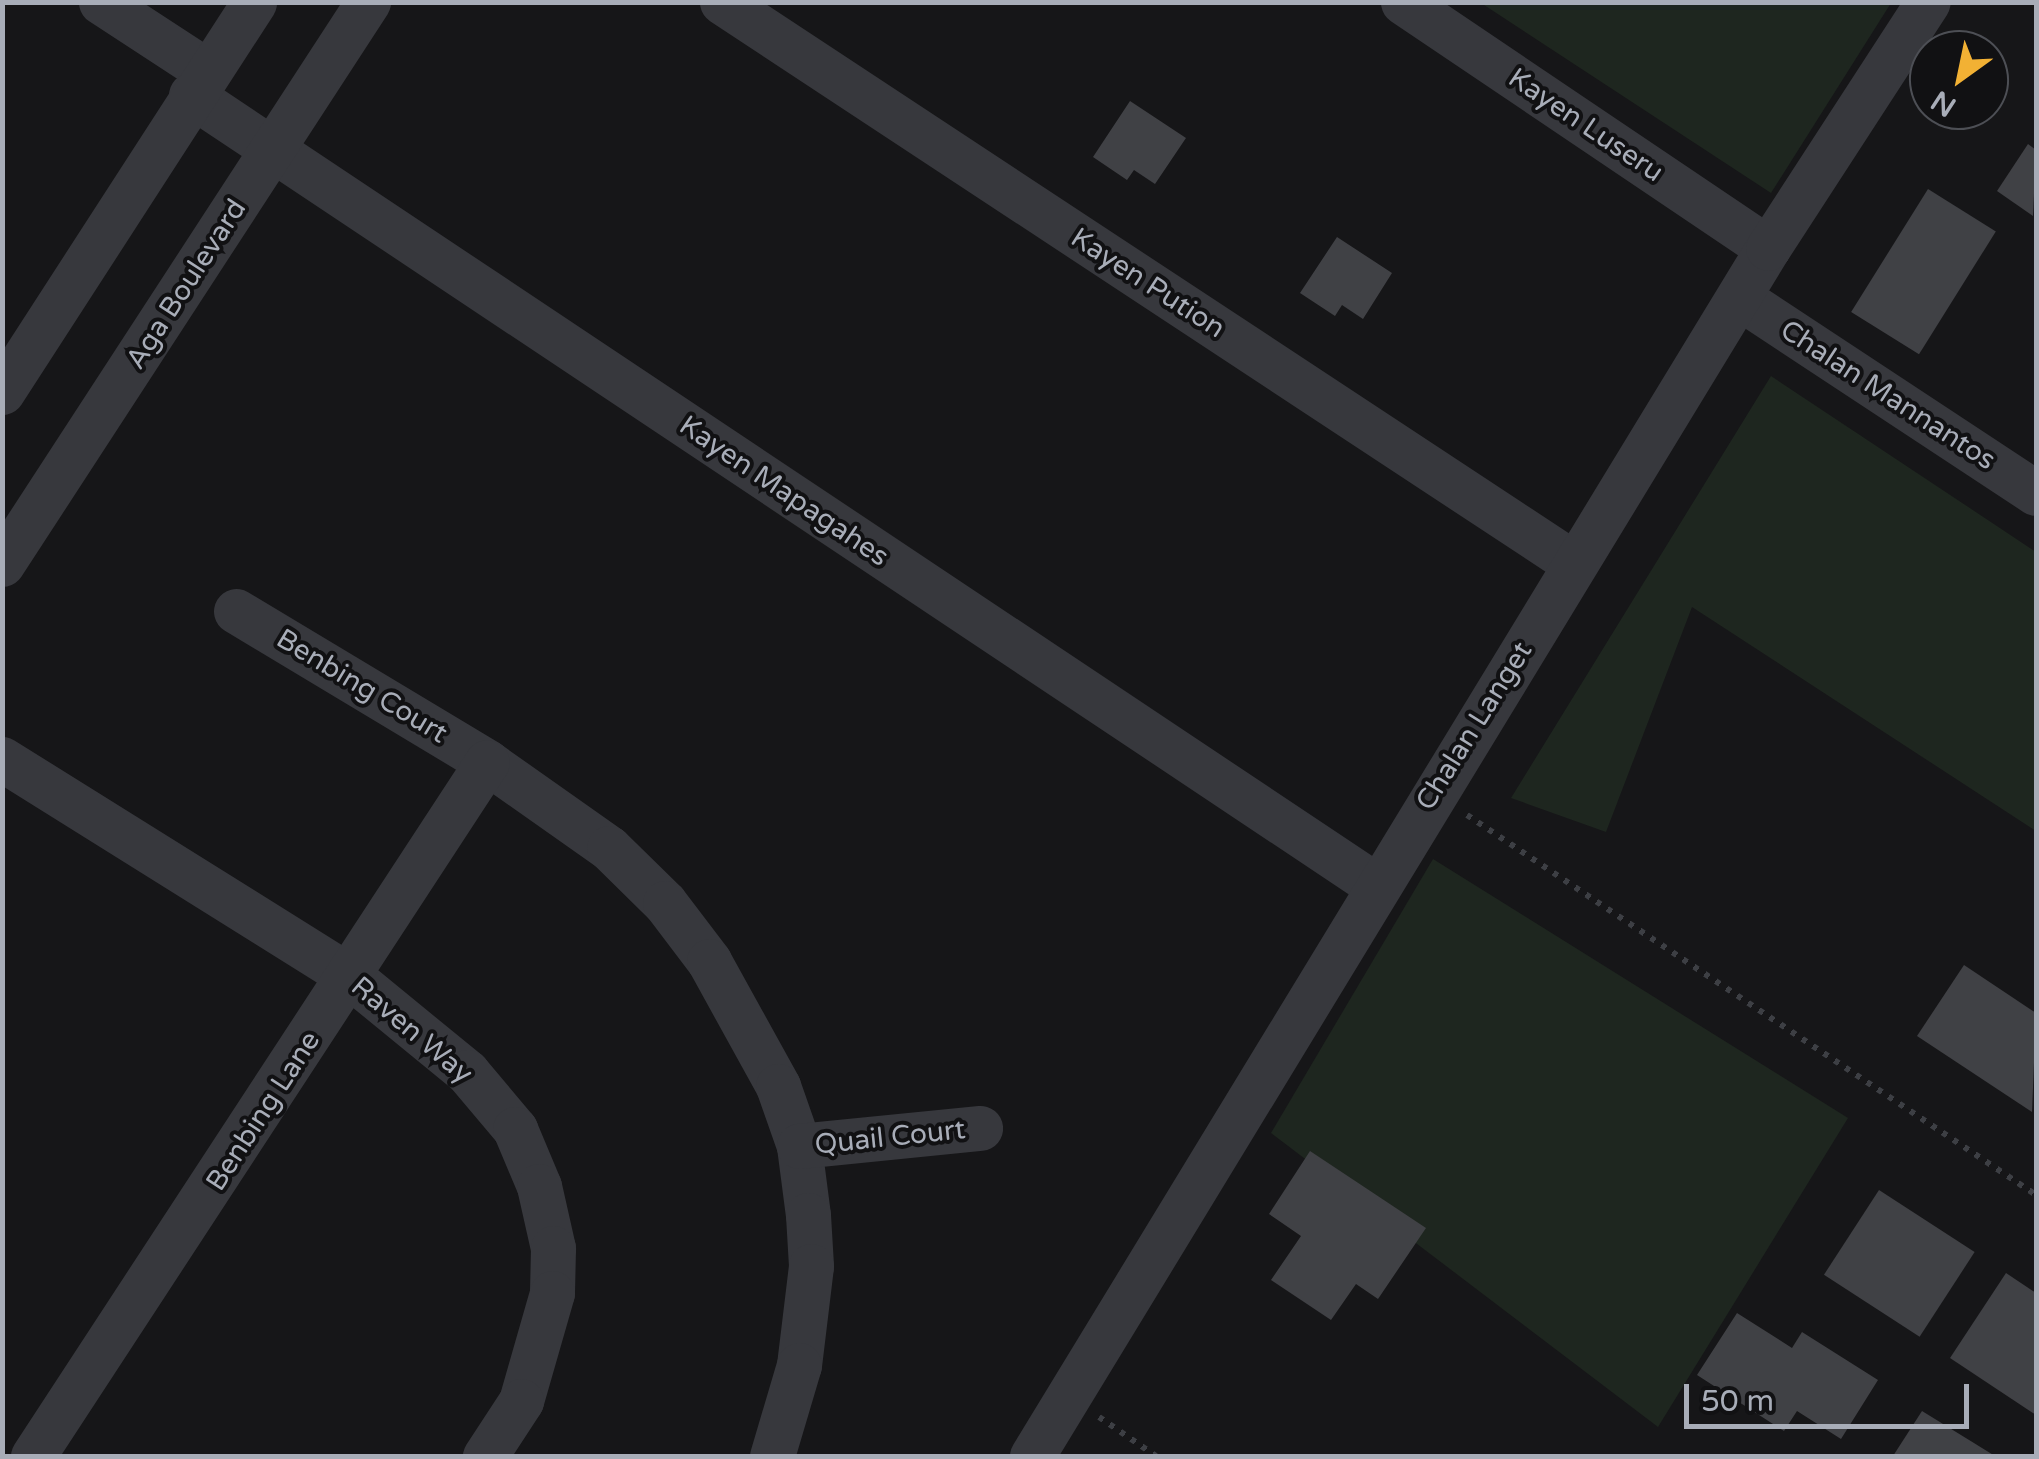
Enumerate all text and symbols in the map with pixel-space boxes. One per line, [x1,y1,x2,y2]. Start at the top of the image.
north arrow [1909,30,2009,130]
street label: Kayen Luseru [1502,61,1670,189]
text: N [1925,83,1962,124]
street label: Aga Boulevard [119,193,253,375]
street label: Kayen Pution [1065,221,1231,345]
street label: Chalan Mannantos [1774,313,2002,477]
street label: Kayen Mapagahes [673,409,895,573]
street label: Benbing Court [270,622,454,750]
street label: Chalan Langet [1409,636,1539,816]
street label: Raven Way [345,970,479,1090]
street label: Benbing Lane [199,1025,327,1197]
street label: Quail Court [813,1112,967,1162]
scale bar [1689,1364,1974,1426]
text: 50 m [1701,1383,1774,1420]

